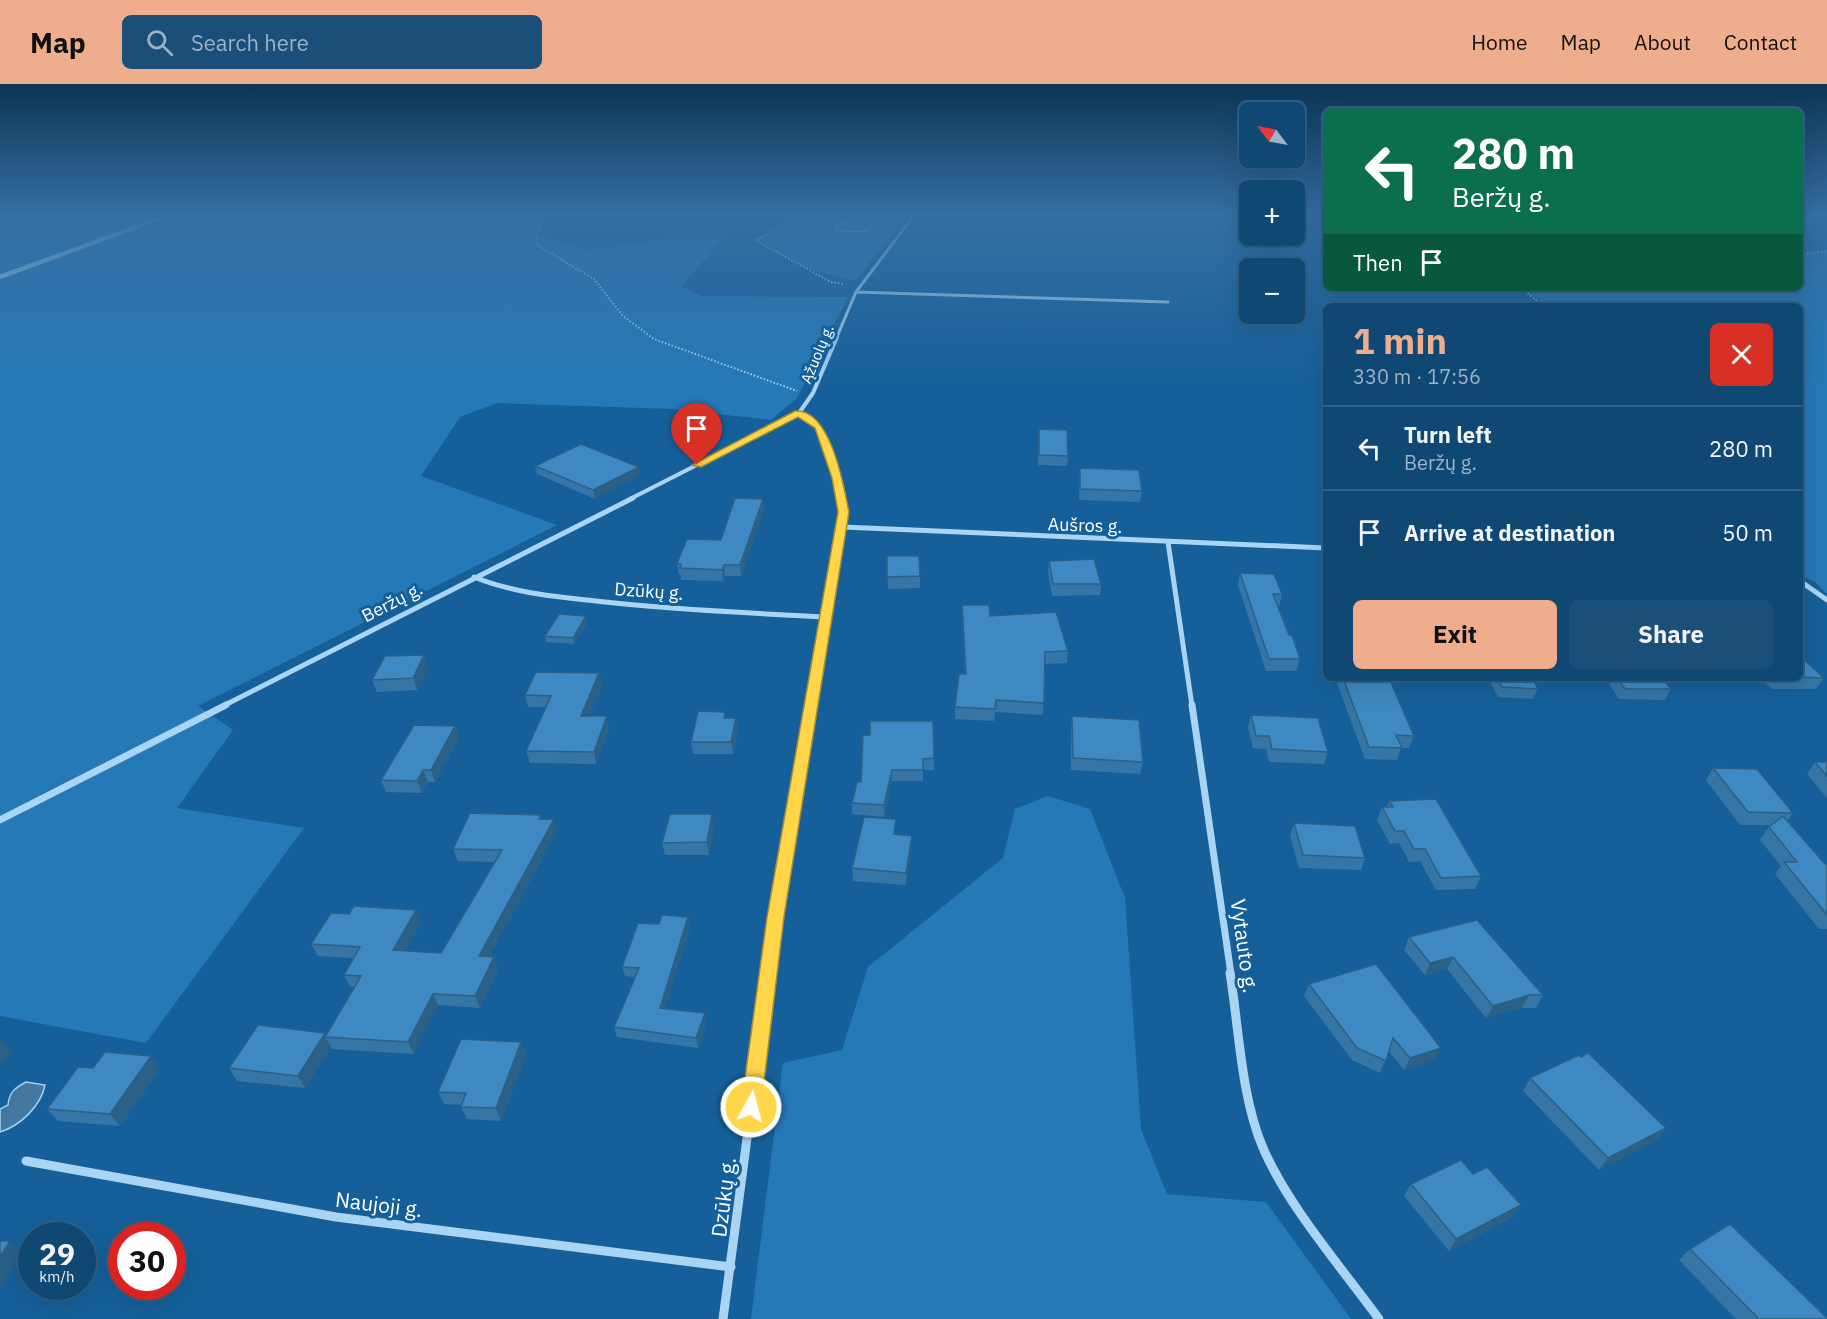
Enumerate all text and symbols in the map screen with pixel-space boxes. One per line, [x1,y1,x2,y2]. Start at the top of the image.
search box [122,15,542,69]
text: Map [30,24,86,61]
icon: search [143,26,176,59]
text: Search here [191,28,309,57]
text: Home [1471,28,1528,56]
text: Map [1561,28,1601,56]
text: About [1634,28,1691,56]
text: Contact [1724,28,1797,56]
north arrow [1239,102,1305,168]
map controls [1239,102,1305,324]
text: 280 m [1452,126,1575,181]
icon: left [1353,132,1431,210]
text: Beržų g. [1452,179,1551,214]
button: + [1239,180,1305,246]
icon: arrive [1415,246,1448,279]
text: Then [1353,248,1403,277]
button: − [1239,258,1305,324]
text: 1 min [1353,317,1447,364]
street label: Ąžuolų g. [796,322,838,386]
button: close [1710,323,1773,386]
text: 330 m · 17:56 [1353,363,1481,390]
pin [671,403,722,465]
icon: arrive [680,412,713,445]
text: Turn left [1404,420,1492,449]
icon: left [1353,432,1386,465]
text: 280 m [1709,434,1773,463]
text: Beržų g. [1404,449,1477,476]
street label: Aušros g. [1047,512,1123,538]
icon: arrive [1353,516,1386,549]
text: Arrive at destination [1404,518,1615,547]
text: 50 m [1722,518,1773,547]
street label: Beržų g. [358,577,426,627]
street label: Dzūkų g. [614,577,684,605]
button: Exit [1353,600,1557,669]
button: Share [1569,600,1773,669]
street label: Vytauto g. [1225,897,1265,995]
position arrow [719,1075,783,1139]
street label: Dzūkų g. [704,1155,742,1239]
street label: Naujoji g. [334,1185,424,1223]
speed limit sign: 30 [108,1222,186,1300]
text: 29 [39,1234,75,1273]
text: km/h [39,1267,75,1286]

